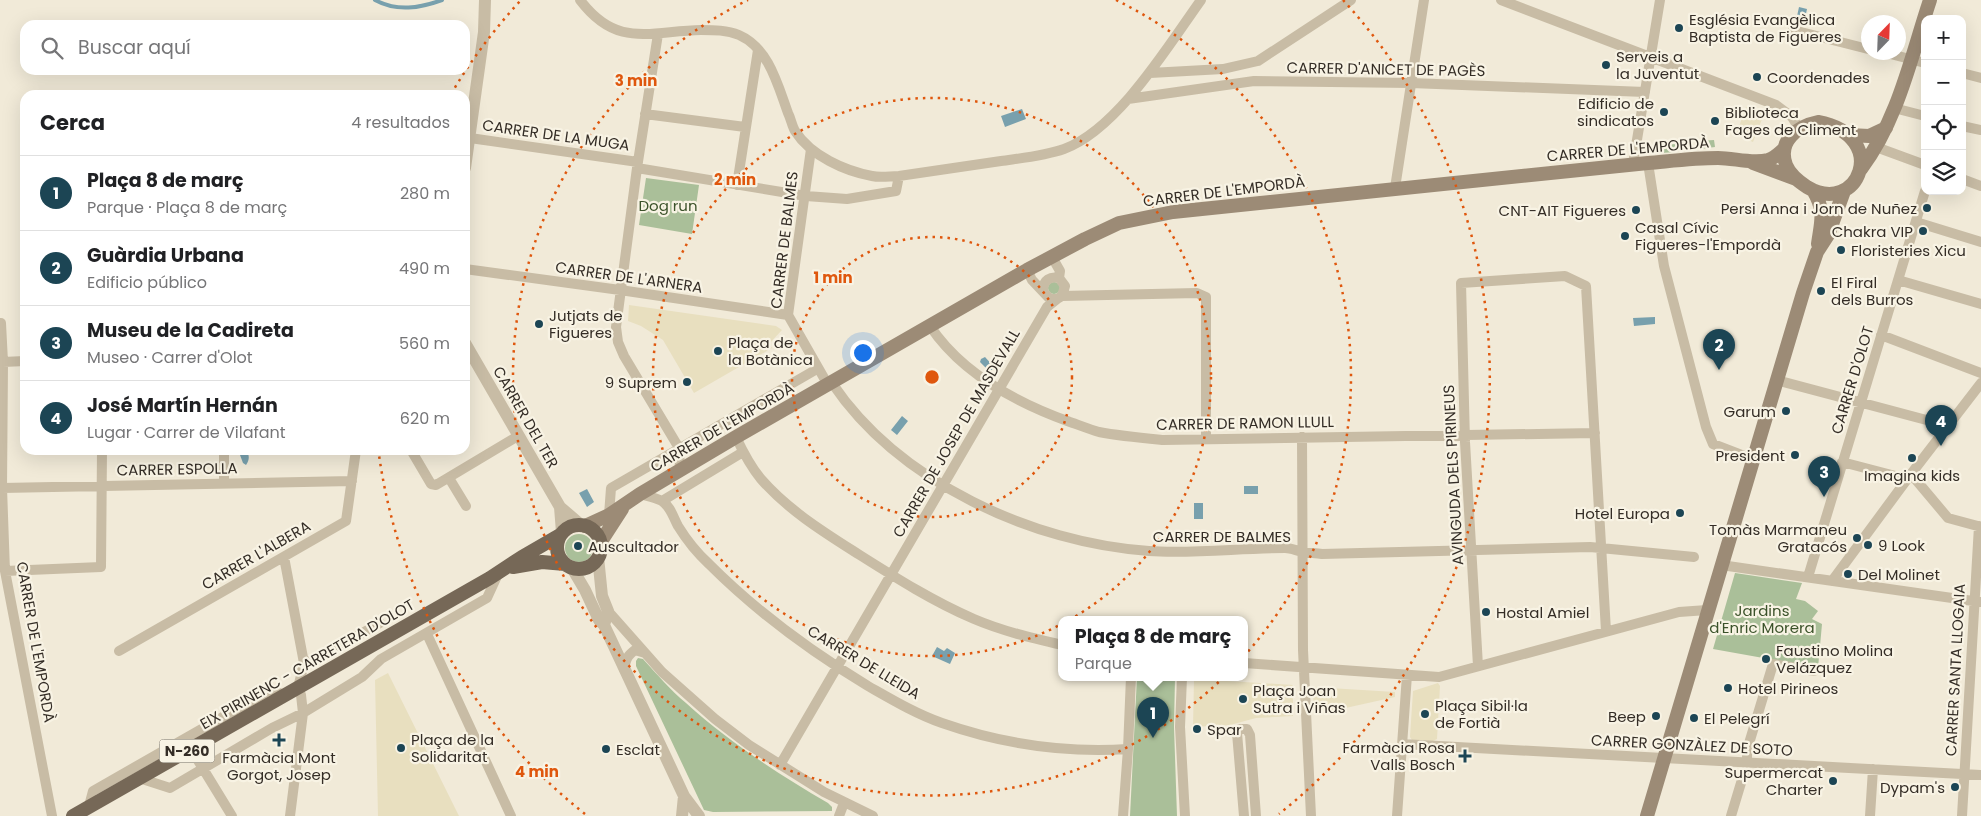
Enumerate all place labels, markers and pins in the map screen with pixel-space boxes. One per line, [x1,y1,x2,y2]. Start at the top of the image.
place label: Església Evangèlica Baptista de Figueres [1689,9,1842,47]
marker: Església Evangèlica Baptista de Figueres [1673,22,1685,34]
place label: Serveis a la Juventut [1616,46,1699,84]
marker: Serveis a la Juventut [1600,59,1612,71]
place label: Coordenades [1767,67,1870,88]
marker: Coordenades [1751,71,1763,83]
place label: Edificio de sindicatos [1577,93,1654,131]
place label: Biblioteca Fages de Climent [1725,102,1856,140]
marker: Edificio de sindicatos [1658,106,1670,118]
marker: Biblioteca Fages de Climent [1709,115,1721,127]
place label: Persi Anna i Jorn de Nuñez [1721,198,1917,219]
place label: CNT-AIT Figueres [1499,200,1626,221]
marker: Persi Anna i Jorn de Nuñez [1921,202,1933,214]
marker: CNT-AIT Figueres [1630,204,1642,216]
place label: Casal Cívic Figueres-l'Empordà [1635,217,1781,255]
place label: Chakra VIP [1832,221,1913,242]
marker: Chakra VIP [1917,225,1929,237]
marker: Casal Cívic Figueres-l'Empordà [1619,230,1631,242]
place label: Floristeries Xicu [1851,240,1966,261]
marker: Floristeries Xicu [1835,244,1847,256]
place label: El Firal dels Burros [1831,272,1914,310]
marker: El Firal dels Burros [1815,285,1827,297]
place label: Jutjats de Figueres [549,305,623,343]
marker: Jutjats de Figueres [533,318,545,330]
pin: 2 [1703,329,1735,370]
place label: Plaça de la Botànica [728,332,813,370]
marker: Plaça de la Botànica [712,345,724,357]
centre of rings [923,368,941,386]
place label: 9 Suprem [605,372,677,393]
marker: 9 Suprem [681,376,693,388]
place label: Garum [1724,401,1776,422]
marker: Garum [1780,405,1792,417]
pin: 4 [1925,405,1957,446]
place label: President [1715,445,1785,466]
marker: President [1789,449,1801,461]
marker: Imagina kids [1906,452,1918,464]
pin: 3 [1808,456,1840,497]
place label: Imagina kids [1864,465,1960,486]
place label: Hotel Europa [1575,503,1670,524]
marker: Hotel Europa [1674,507,1686,519]
place label: Tomàs Marmaneu Gratacós [1709,519,1847,557]
marker: Tomàs Marmaneu Gratacós [1851,532,1863,544]
place label: 9 Look [1878,535,1925,556]
place label: Auscultador [588,536,679,557]
marker: 9 Look [1862,539,1874,551]
marker: Auscultador [572,540,584,552]
place label: Del Molinet [1858,564,1940,585]
marker: Del Molinet [1842,568,1854,580]
place label: Hostal Amiel [1496,602,1589,623]
marker: Hostal Amiel [1480,606,1492,618]
place label: Faustino Molina Velázquez [1776,640,1893,678]
marker: Faustino Molina Velázquez [1760,653,1772,665]
place label: Hotel Pirineos [1738,678,1839,699]
place label: Plaça Joan Sutra i Viñas [1253,680,1346,718]
marker: Hotel Pirineos [1722,682,1734,694]
marker: Plaça Joan Sutra i Viñas [1237,693,1249,705]
place label: Plaça Sibil·la de Fortià [1435,695,1528,733]
pin: 1 [1137,697,1169,738]
place label: Beep [1608,706,1646,727]
marker: Plaça Sibil·la de Fortià [1419,708,1431,720]
place label: El Pelegrí [1704,708,1770,729]
marker: Beep [1650,710,1662,722]
marker: El Pelegrí [1688,712,1700,724]
place label: Spar [1207,719,1242,740]
marker: Spar [1191,723,1203,735]
place label: Plaça de la Solidaritat [411,729,494,767]
marker: Farmàcia Mont Gorgot, Josep [273,734,285,746]
place label: Farmàcia Rosa Valls Bosch [1342,737,1455,775]
place label: Esclat [616,739,660,760]
marker: Plaça de la Solidaritat [395,742,407,754]
marker: Esclat [600,743,612,755]
place label: Farmàcia Mont Gorgot, Josep [222,747,336,785]
marker: Farmàcia Rosa Valls Bosch [1459,750,1471,762]
place label: Supermercat Charter [1725,762,1823,800]
marker: Supermercat Charter [1827,775,1839,787]
place label: Dypam's [1880,777,1945,798]
marker: Dypam's [1949,781,1961,793]

